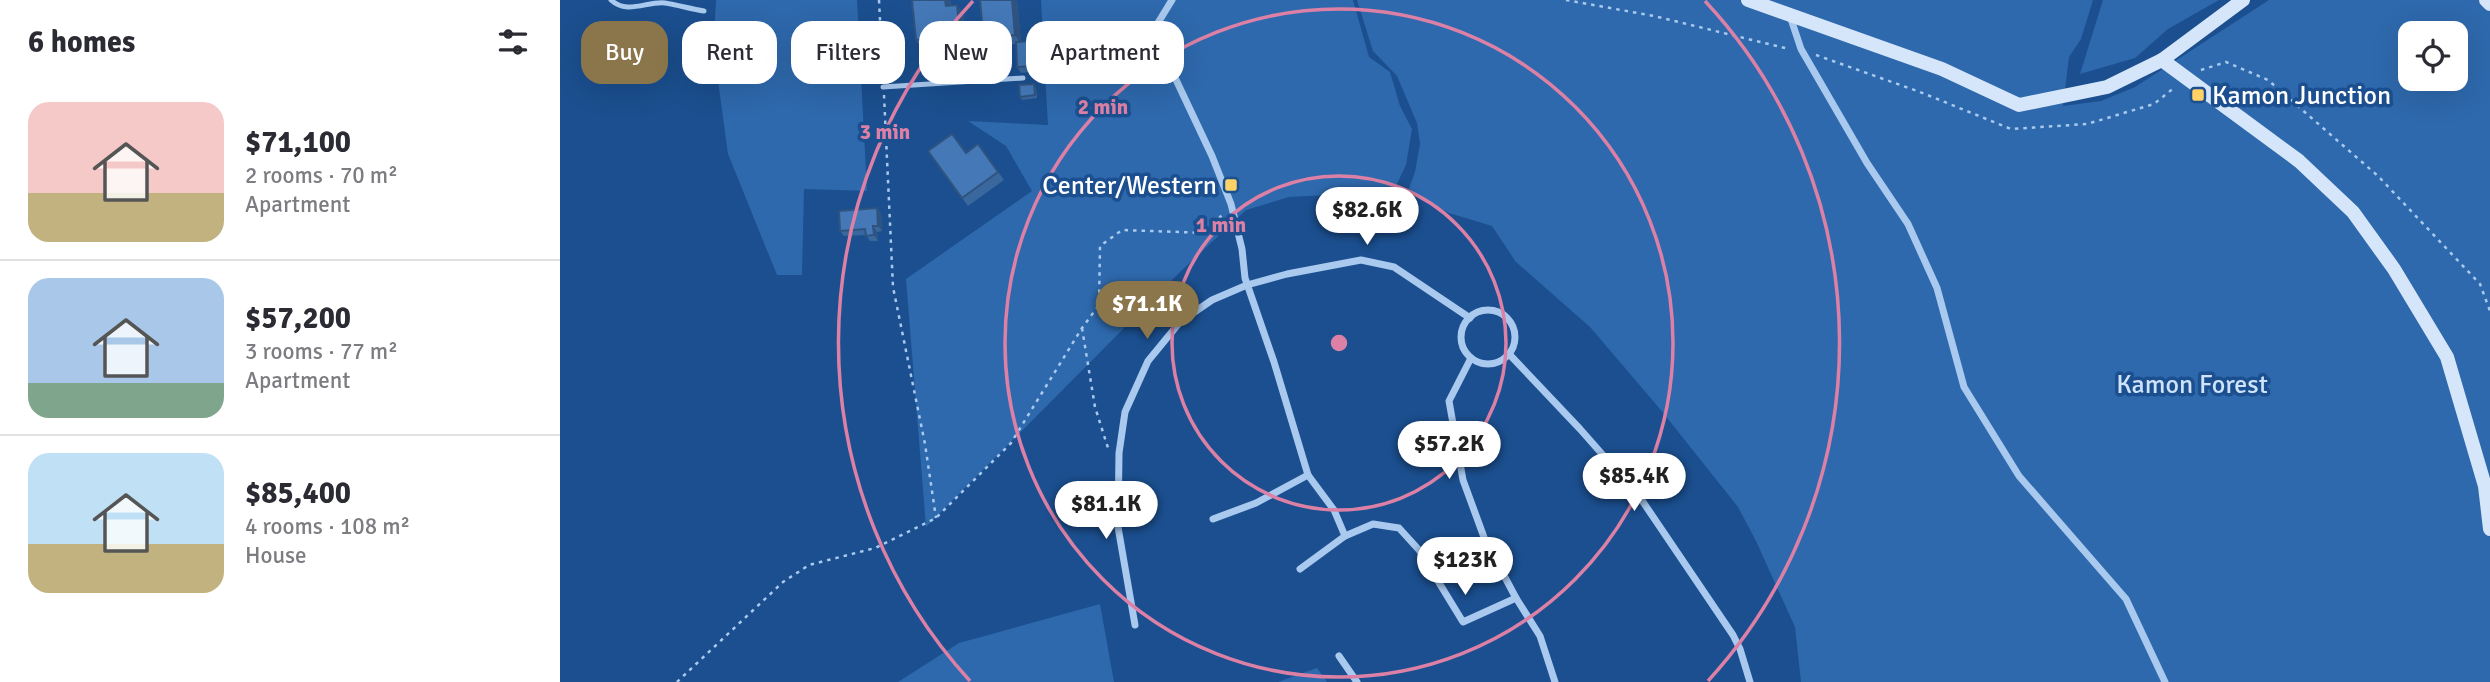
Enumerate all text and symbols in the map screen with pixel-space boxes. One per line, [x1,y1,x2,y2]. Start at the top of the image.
chip: Buy [581,21,668,84]
chip: Rent [682,21,777,84]
chip: Filters [791,21,905,84]
chip: New [919,21,1012,84]
chip: Apartment [1026,21,1184,84]
map controls [2398,21,2468,91]
button: locate [2398,21,2468,91]
icon: filters [494,23,532,61]
text: 6 homes [28,24,135,61]
place label: Kamon Junction [2212,80,2391,112]
marker: Kamon Junction [2190,87,2206,103]
text: 2 min [1078,94,1128,120]
text: 3 min [860,119,910,145]
text: $71,100 [245,124,351,161]
icon: home [84,130,168,214]
text: 2 rooms · 70 m² [245,161,398,190]
place label: Center/Western [1042,170,1217,202]
marker: Center/Western [1223,177,1239,193]
pin: $82.6K [1310,188,1424,247]
text: Apartment [245,190,350,219]
text: $82.6K [1332,195,1402,224]
text: 1 min [1196,212,1246,238]
pin: $71.1K [1090,282,1204,341]
text: $71.1K [1112,289,1182,318]
text: $57,200 [245,300,351,337]
icon: home [84,306,168,390]
centre of rings [1327,331,1351,355]
text: 3 rooms · 77 m² [245,337,398,366]
text: Apartment [245,366,350,395]
park label: Kamon Forest [2116,369,2268,401]
pin: $57.2K [1392,421,1506,481]
text: $57.2K [1414,429,1484,458]
pin: $85.4K [1577,454,1691,513]
text: $85.4K [1599,461,1669,490]
text: $85,400 [245,475,351,512]
icon: home [84,481,168,565]
pin: $81.1K [1049,482,1163,541]
text: $81.1K [1071,489,1141,518]
text: 4 rooms · 108 m² [245,512,410,541]
pin: $123K [1416,538,1514,597]
text: House [245,541,307,570]
text: $123K [1433,545,1497,574]

